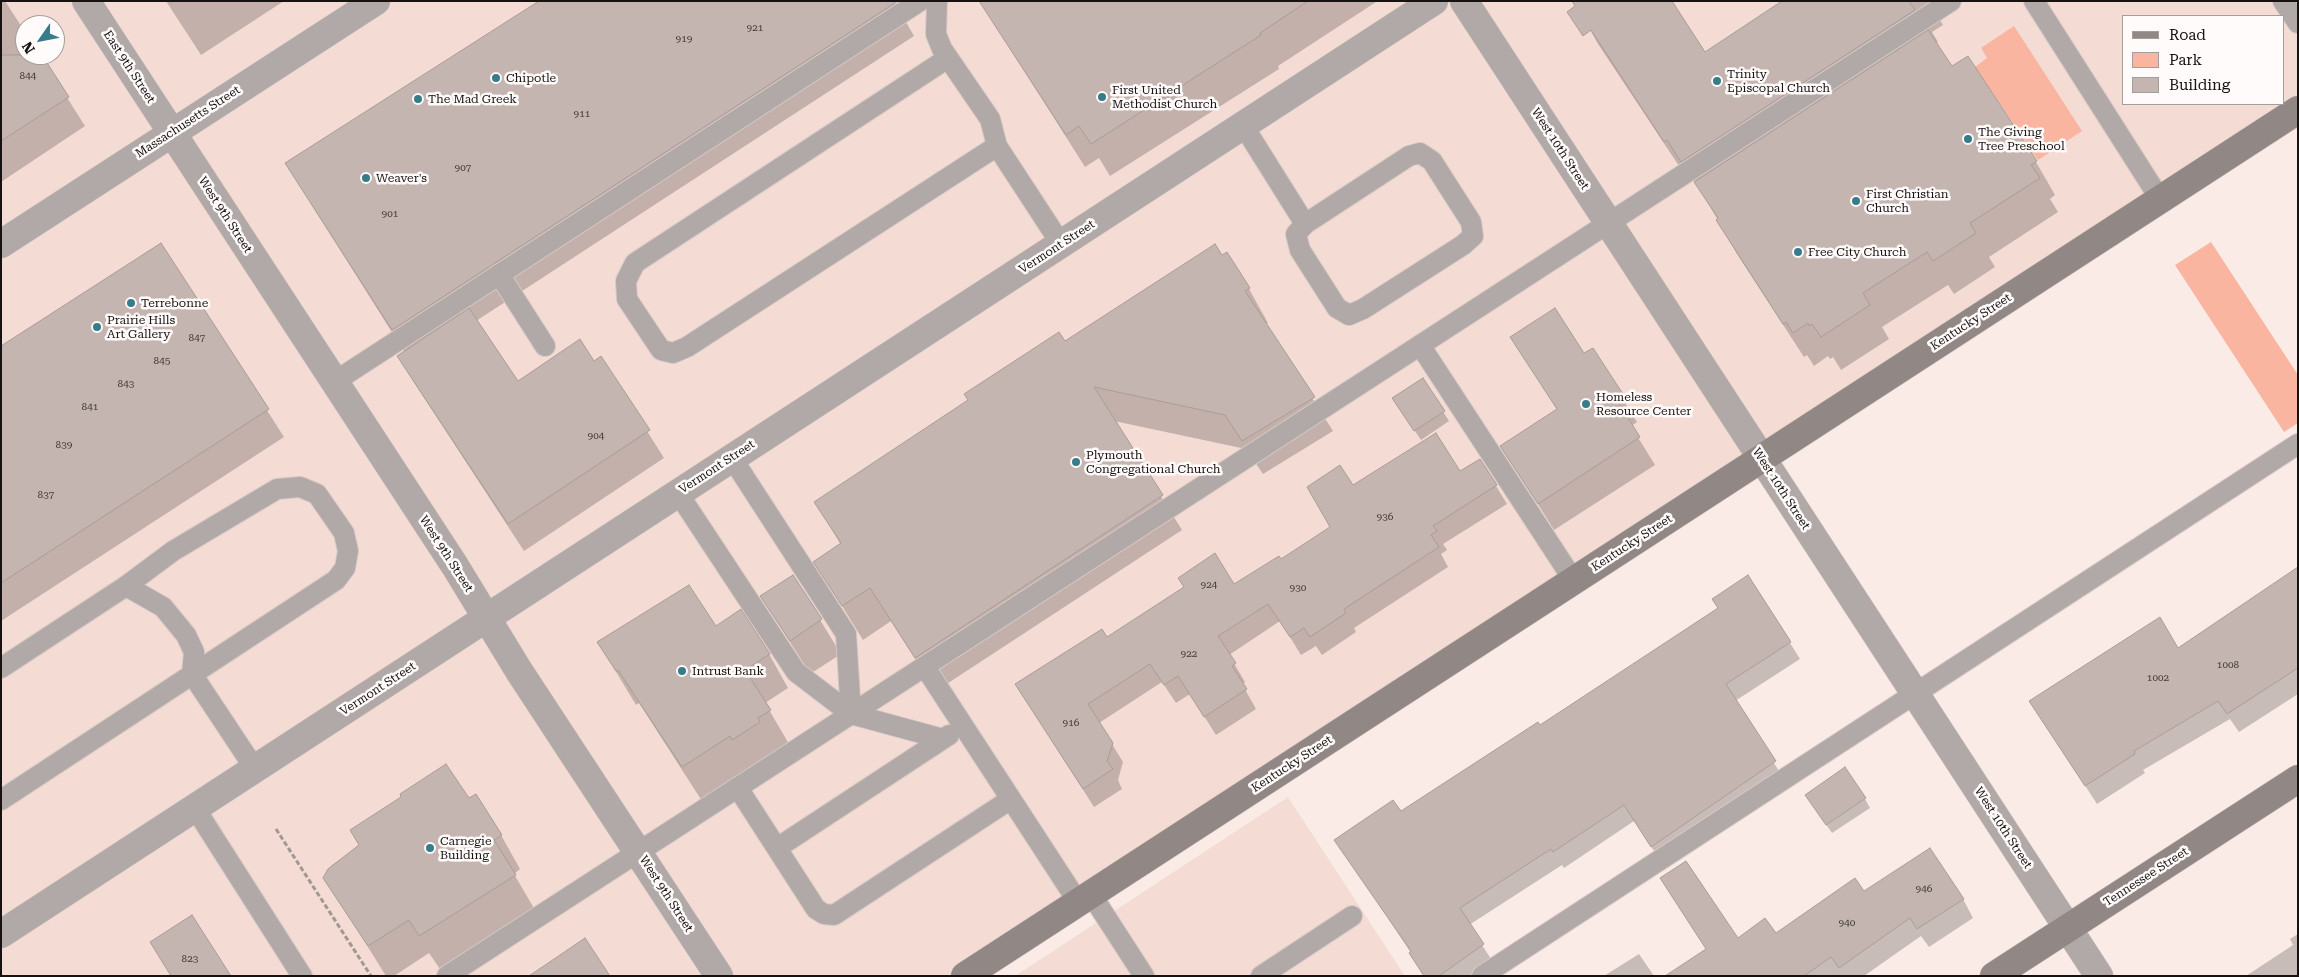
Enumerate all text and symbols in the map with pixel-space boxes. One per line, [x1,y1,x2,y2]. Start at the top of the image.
north arrow [15,15,65,65]
legend [2122,15,2284,105]
house number: 921 [747,22,763,34]
text: Road [2169,26,2206,44]
street label: East 9th Street [100,28,158,106]
house number: 919 [676,33,692,45]
text: N [19,39,38,57]
text: Park [2169,51,2202,69]
place label: Trinity Episcopal Church [1727,67,1830,95]
house number: 844 [20,70,36,82]
place label: Chipotle [506,71,556,85]
marker: Chipotle [490,72,502,84]
marker: Trinity Episcopal Church [1711,75,1723,87]
text: Building [2169,76,2230,94]
street label: Massachusetts Street [133,83,243,161]
place label: First United Methodist Church [1112,83,1217,111]
marker: First United Methodist Church [1096,91,1108,103]
place label: The Mad Greek [428,92,517,106]
marker: The Mad Greek [412,93,424,105]
street label: West 10th Street [1528,105,1592,193]
house number: 911 [574,108,590,120]
place label: The Giving Tree Preschool [1978,125,2065,153]
marker: The Giving Tree Preschool [1962,133,1974,145]
house number: 907 [455,162,471,174]
place label: Weaver's [376,171,427,185]
marker: Weaver's [360,172,372,184]
street label: West 9th Street [195,174,255,256]
place label: First Christian Church [1866,187,1949,215]
marker: First Christian Church [1850,195,1862,207]
house number: 901 [382,208,398,220]
street label: Vermont Street [1017,217,1097,277]
place label: Free City Church [1808,245,1906,259]
marker: Free City Church [1792,246,1804,258]
street label: Kentucky Street [1928,290,2014,354]
place label: Terrebonne [141,296,208,310]
marker: Terrebonne [125,297,137,309]
place label: Prairie Hills Art Gallery [107,313,175,341]
marker: Prairie Hills Art Gallery [91,321,103,333]
house number: 847 [189,332,205,344]
house number: 845 [154,355,170,367]
house number: 843 [118,378,134,390]
place label: Homeless Resource Center [1596,390,1691,418]
marker: Homeless Resource Center [1580,398,1592,410]
house number: 841 [82,401,98,413]
house number: 904 [588,430,604,442]
street label: Vermont Street [677,437,757,497]
house number: 839 [56,439,72,451]
street label: West 10th Street [1749,445,1813,533]
place label: Plymouth Congregational Church [1086,448,1221,476]
marker: Plymouth Congregational Church [1070,456,1082,468]
house number: 837 [38,489,54,501]
house number: 936 [1377,511,1393,523]
street label: Kentucky Street [1589,511,1675,575]
street label: West 9th Street [416,513,476,595]
house number: 924 [1201,579,1217,591]
house number: 930 [1290,582,1306,594]
house number: 922 [1181,648,1197,660]
street label: Vermont Street [338,659,418,719]
house number: 1008 [2217,659,2239,671]
place label: Intrust Bank [692,664,764,678]
marker: Intrust Bank [676,665,688,677]
house number: 1002 [2147,672,2169,684]
house number: 916 [1063,717,1079,729]
street label: Kentucky Street [1249,732,1335,796]
street label: West 10th Street [1971,784,2035,872]
place label: Carnegie Building [440,834,492,862]
marker: Carnegie Building [424,842,436,854]
street label: Tennessee Street [2101,844,2191,910]
street label: West 9th Street [636,853,696,935]
house number: 946 [1916,883,1932,895]
house number: 940 [1839,917,1855,929]
house number: 823 [182,953,198,965]

